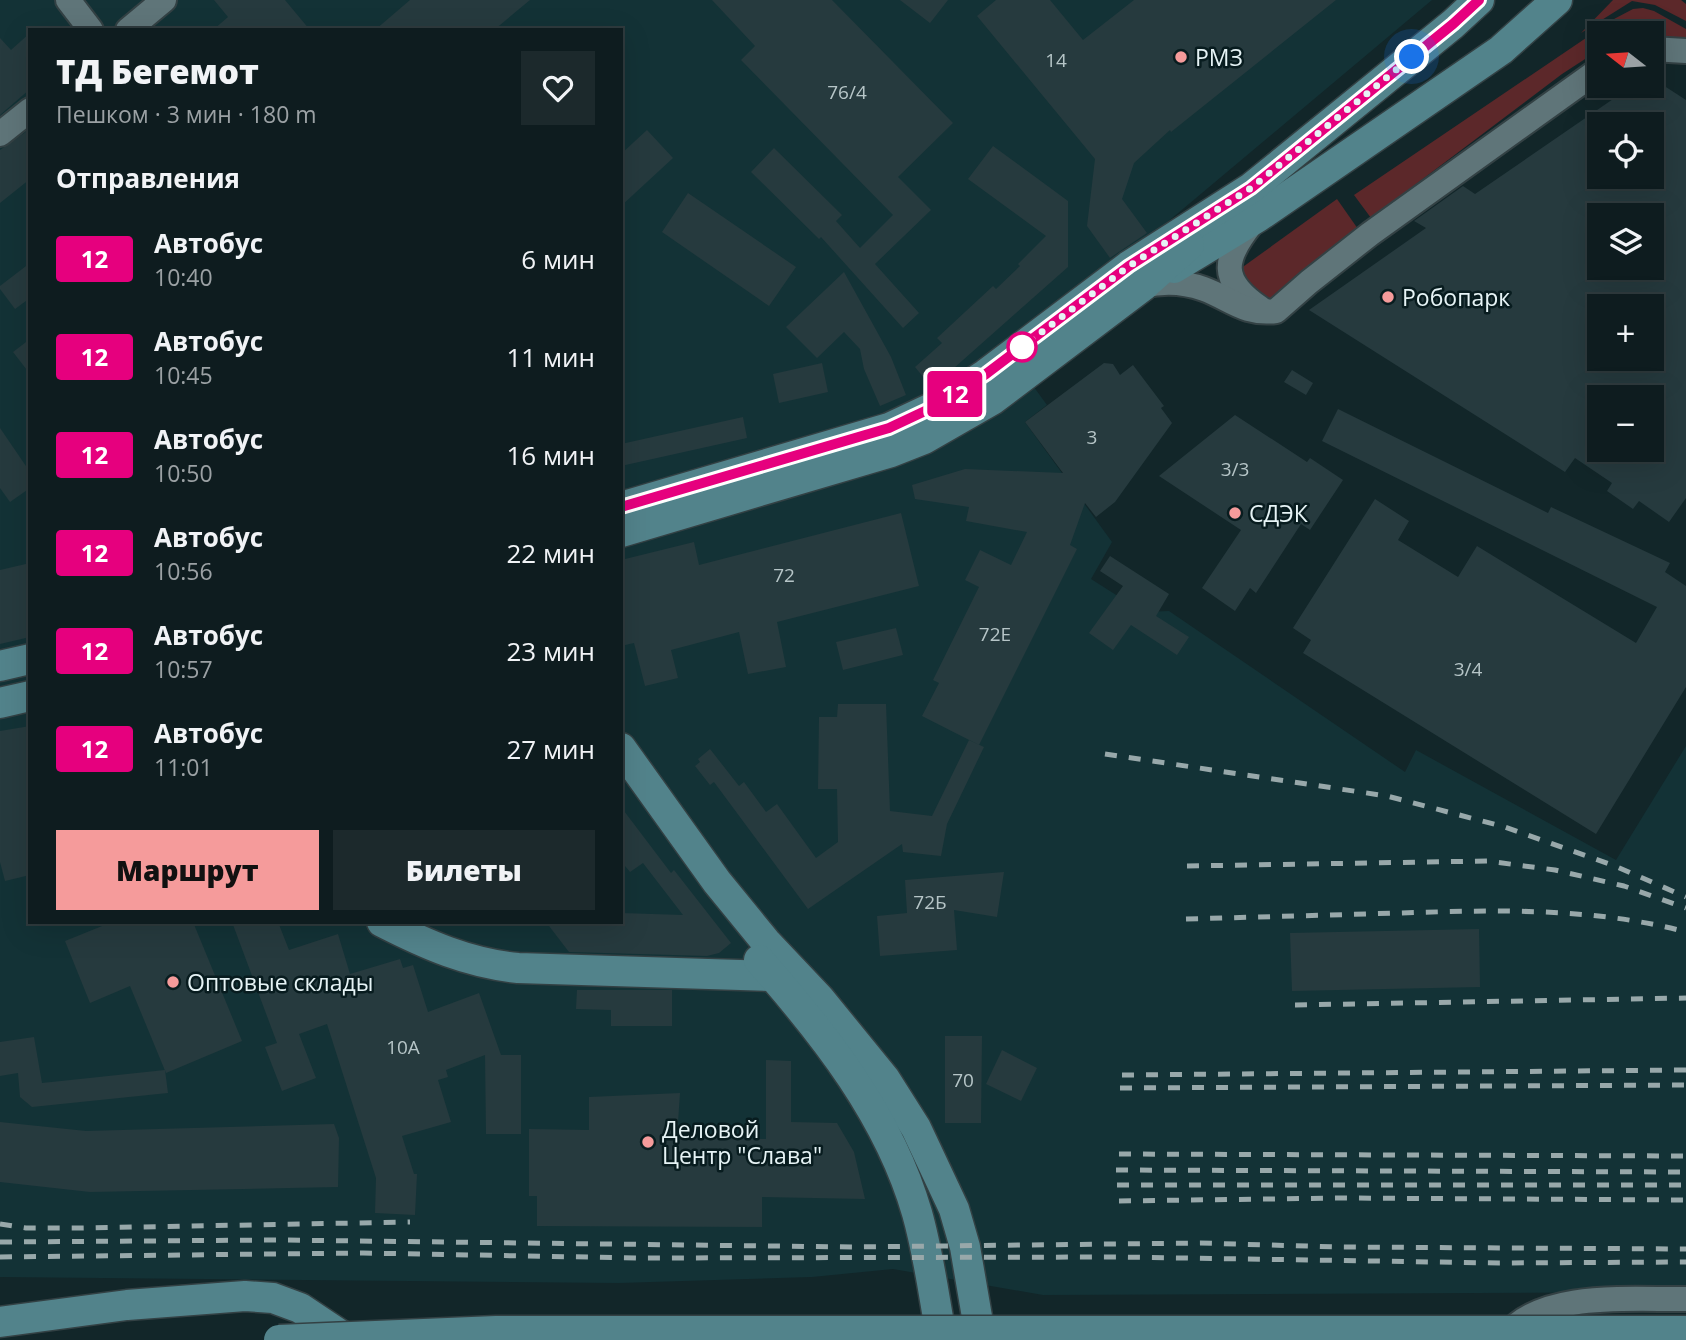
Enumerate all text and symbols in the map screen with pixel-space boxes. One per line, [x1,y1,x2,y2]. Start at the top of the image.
north arrow [1587,21,1664,98]
map controls [1587,21,1664,462]
your location [1394,39,1429,74]
place label: РМЗ [1195,41,1243,73]
house number: 14 [1045,47,1067,73]
text: ТД Бегемот [56,49,259,94]
marker: РМЗ [1173,49,1189,65]
button: heart [521,51,595,125]
house number: 76/4 [827,79,867,105]
text: Пешком · 3 мин · 180 m [56,98,317,130]
button: locate [1587,112,1664,189]
text: Отправления [56,160,240,196]
button: layers [1587,203,1664,280]
text: Автобус [154,225,263,261]
text: 6 мин [521,241,595,277]
text: 12 [81,242,108,275]
text: 10:40 [154,261,213,293]
place label: Робопарк [1402,281,1510,313]
marker: Робопарк [1380,289,1396,305]
button: + [1587,294,1664,371]
text: Автобус [154,323,263,359]
unlabelled marker [1007,332,1037,362]
text: 11 мин [506,339,595,375]
text: 12 [81,340,108,373]
text: 10:45 [154,359,213,391]
line badge: 12 [923,371,986,417]
text: 12 [941,377,969,410]
button: − [1587,385,1664,462]
text: Автобус [154,421,263,457]
house number: 3 [1087,424,1097,450]
text: 16 мин [506,437,595,473]
text: 12 [81,438,108,471]
house number: 3/3 [1221,456,1249,482]
text: 10:50 [154,457,213,489]
place label: СДЭК [1249,497,1309,529]
marker: СДЭК [1227,505,1243,521]
text: Автобус [154,519,263,555]
text: 22 мин [506,535,595,571]
text: 12 [81,536,108,569]
text: 10:56 [154,555,213,587]
house number: 72 [773,562,795,588]
text: Автобус [154,617,263,653]
house number: 72Е [979,621,1011,647]
text: 23 мин [506,633,595,669]
text: 12 [81,634,108,667]
text: 10:57 [154,653,213,685]
house number: 3/4 [1454,656,1482,682]
text: Автобус [154,715,263,751]
text: 27 мин [506,731,595,767]
text: 12 [81,732,108,765]
text: 11:01 [154,751,213,783]
button: Маршрут [56,830,319,910]
button: Билеты [333,830,595,910]
house number: 72Б [913,889,947,915]
place label: Оптовые склады [187,966,373,998]
marker: Оптовые склады [165,974,181,990]
house number: 10А [386,1034,420,1060]
house number: 70 [952,1067,974,1093]
place label: Деловой Центр "Слава" [662,1113,822,1171]
marker: Деловой Центр "Слава" [640,1134,656,1150]

